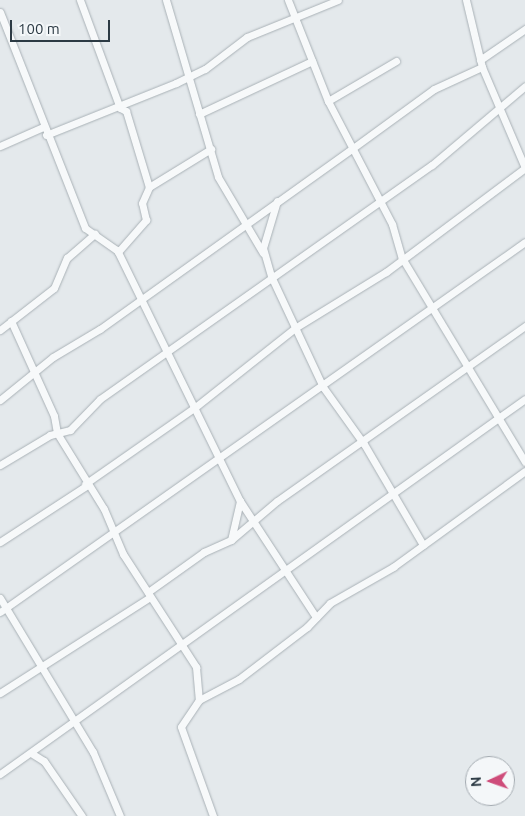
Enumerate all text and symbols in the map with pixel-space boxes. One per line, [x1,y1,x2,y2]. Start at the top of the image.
scale bar [12,10,112,42]
text: 100 m [18,20,60,37]
north arrow [465,756,515,806]
text: N [468,776,484,787]

